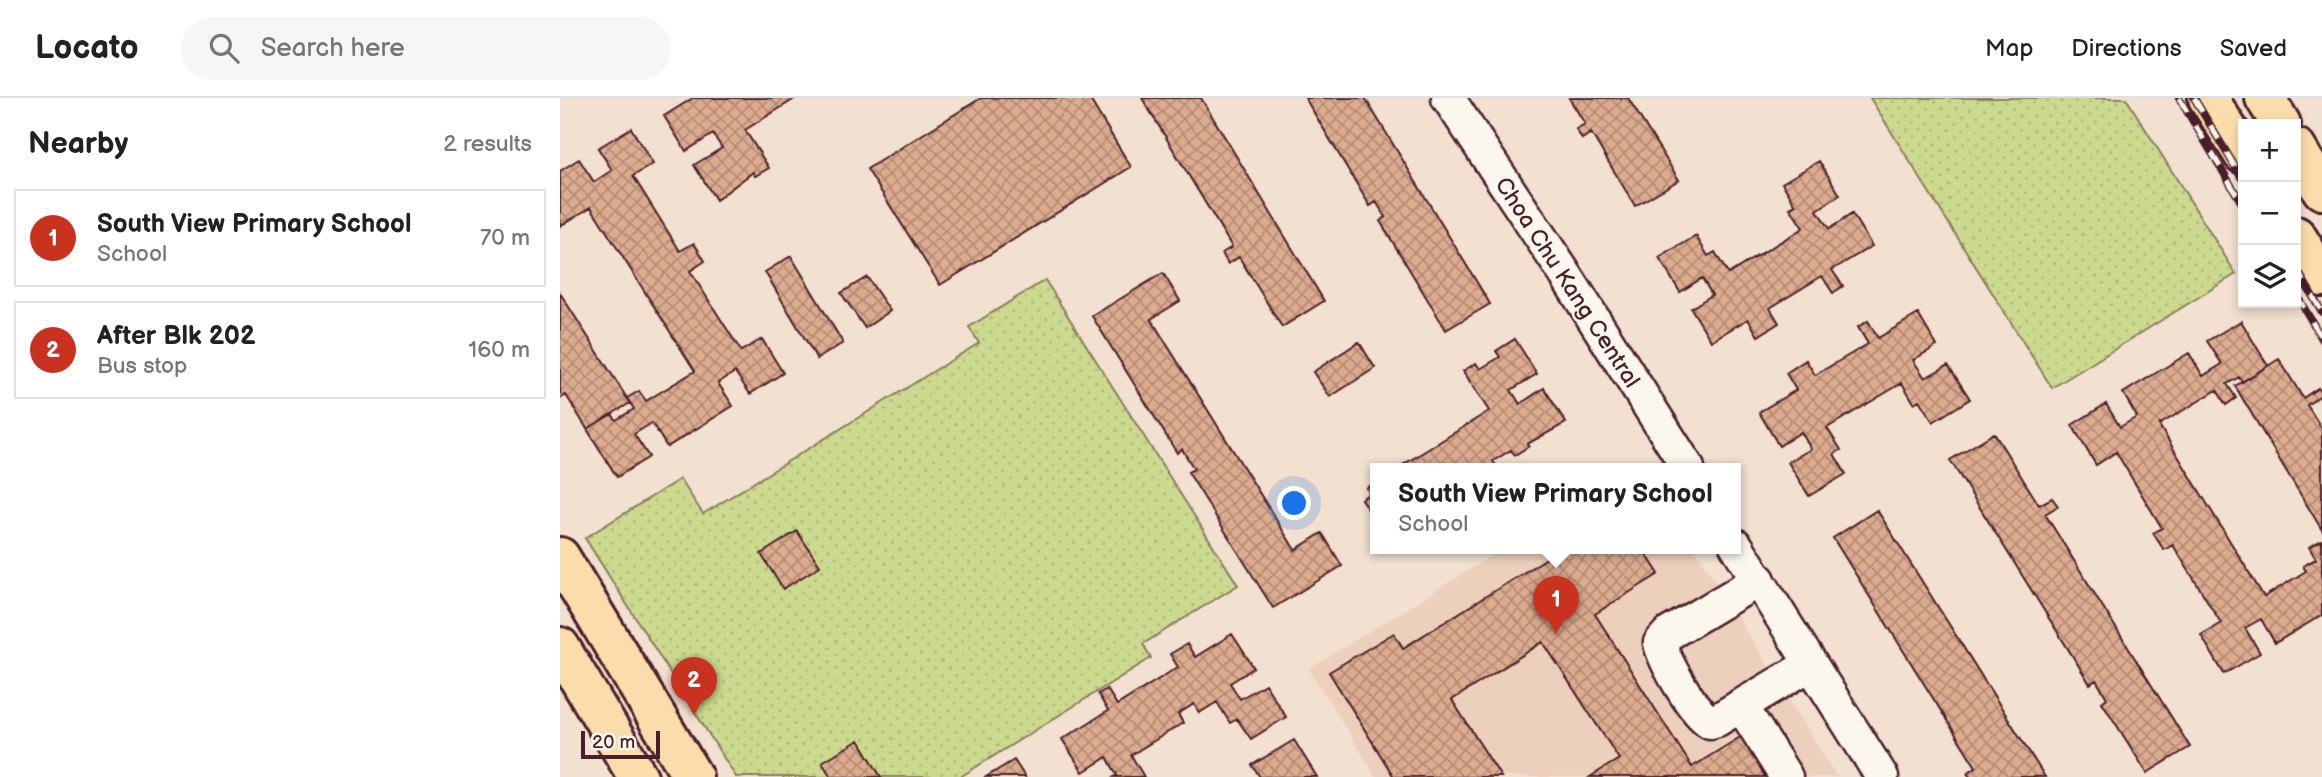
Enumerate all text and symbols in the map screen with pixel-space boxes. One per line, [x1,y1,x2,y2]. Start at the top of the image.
search box [181,17,671,80]
text: Locato [35,28,139,68]
icon: search [205,29,243,67]
text: Search here [261,33,405,64]
text: Map [1985,34,2033,63]
text: Directions [2071,34,2182,63]
text: Saved [2220,34,2287,63]
map controls [2238,119,2301,308]
button: + [2238,119,2301,182]
text: Nearby [28,126,128,162]
text: 2 results [443,130,532,158]
street label: Choa Chu Kang Central [1489,172,1646,393]
button: − [2238,182,2301,245]
text: South View Primary School [97,209,411,240]
text: 1 [48,224,58,252]
text: 70 m [480,224,530,252]
text: School [97,240,167,268]
button: layers [2238,245,2301,308]
text: After Blk 202 [97,321,256,352]
text: 2 [46,336,60,364]
text: 160 m [468,336,530,364]
text: Bus stop [97,352,187,380]
popup [1370,463,1741,554]
text: South View Primary School [1398,479,1713,510]
your location [1277,486,1311,520]
text: School [1398,510,1468,538]
pin: 1 [1533,576,1579,634]
pin: 2 [671,657,717,715]
scale bar [581,728,660,760]
text: 20 m [592,731,635,754]

